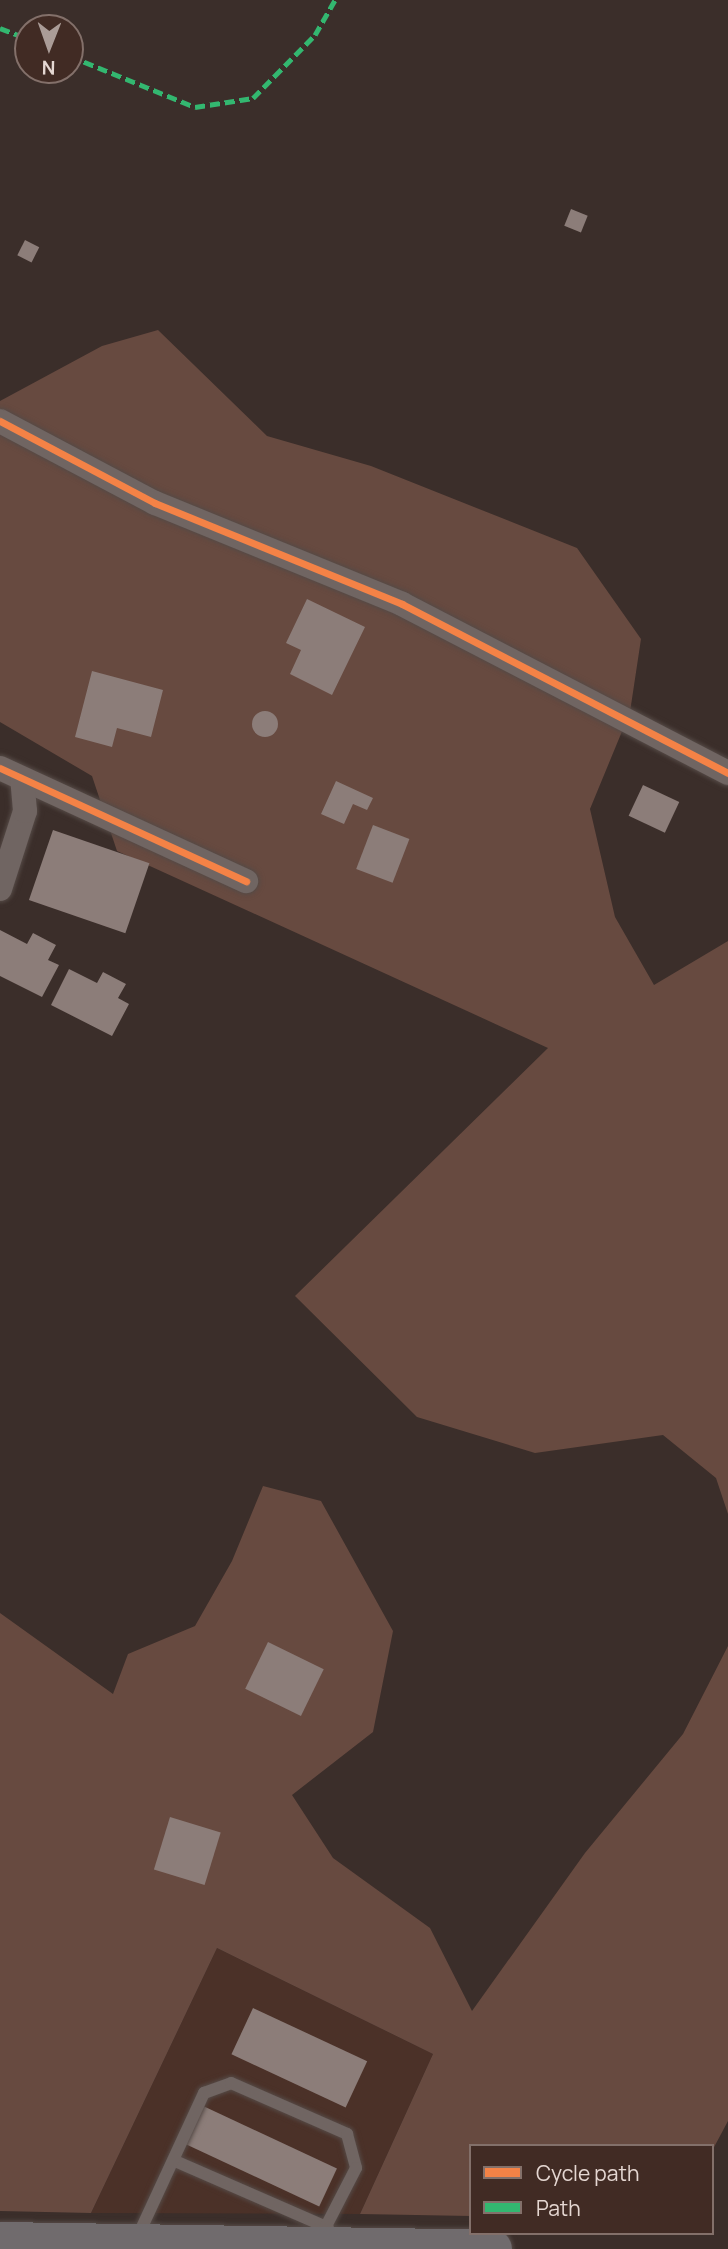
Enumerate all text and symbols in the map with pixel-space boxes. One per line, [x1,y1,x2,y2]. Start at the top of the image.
north arrow [14,14,84,84]
text: N [42,55,56,81]
legend [469,2144,714,2235]
text: Cycle path [536,2159,639,2187]
text: Path [536,2194,581,2222]

